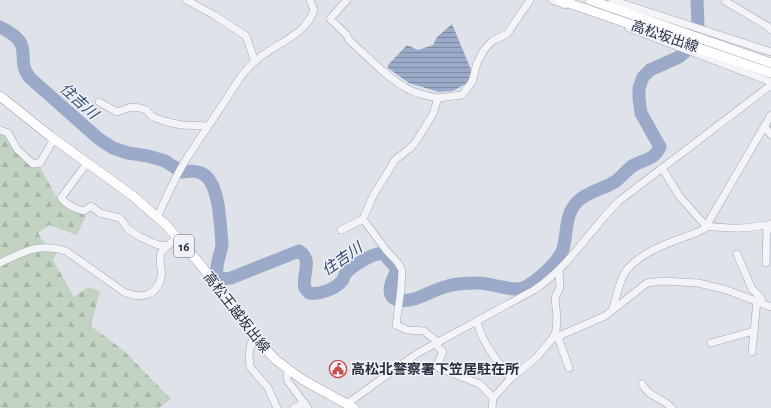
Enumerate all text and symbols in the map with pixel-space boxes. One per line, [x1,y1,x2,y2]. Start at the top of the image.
street label: 高松坂出線 [629,18,700,55]
water label: 住吉川 [57,80,103,123]
road number: 16 [174,235,194,257]
water label: 住吉川 [319,238,367,278]
street label: 高松王越坂出線 [201,269,273,356]
public building icon: 高松北警察署下笠居駐在所 [328,359,348,379]
place label: 高松北警察署下笠居駐在所 [351,362,519,377]

